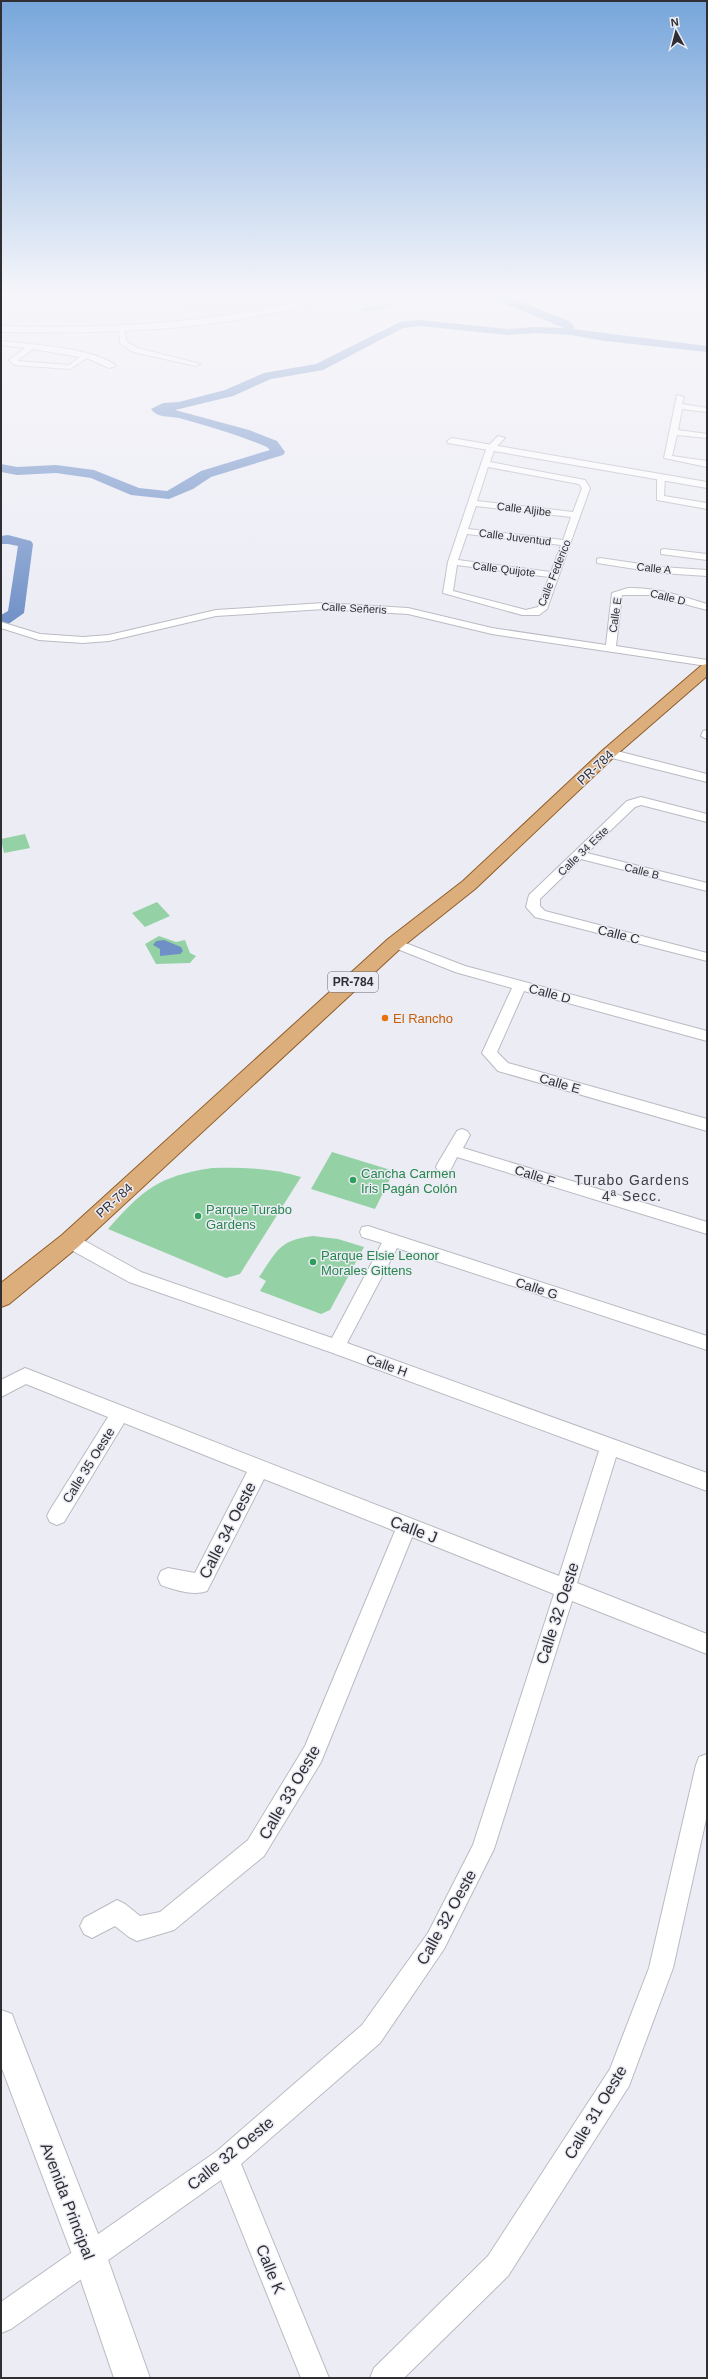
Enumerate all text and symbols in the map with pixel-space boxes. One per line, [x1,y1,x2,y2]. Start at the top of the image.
north arrow [656,12,696,52]
text: N [670,16,680,29]
street label: Calle Aljibe [496,500,552,518]
street label: Calle Juventud [478,527,552,547]
street label: Calle Federico [535,538,573,608]
street label: Calle Quijote [472,559,536,579]
street label: Calle A [636,560,673,576]
street label: Calle D [649,587,687,607]
street label: Calle E [607,597,623,633]
street label: Calle Señeris [321,600,387,616]
street label: PR-784 [574,747,617,788]
street label: Calle 34 Este [555,824,611,878]
street label: Calle B [623,861,661,881]
street label: Calle C [596,922,641,947]
road number: PR-784 [328,972,378,992]
street label: Calle D [527,981,572,1006]
place label: El Rancho [393,1011,453,1026]
marker: El Rancho [380,1013,390,1023]
street label: Calle E [538,1070,582,1097]
street label: Calle F [513,1162,557,1189]
place label: Cancha Carmen Iris Pagán Colón [361,1166,457,1196]
district label: Turabo Gardens 4ª Secc. [574,1172,690,1204]
marker: Cancha Carmen Iris Pagán Colón [348,1175,358,1185]
street label: PR-784 [93,1180,136,1221]
place label: Parque Turabo Gardens [206,1202,292,1232]
marker: Parque Turabo Gardens [193,1211,203,1221]
place label: Parque Elsie Leonor Morales Gittens [321,1248,439,1278]
marker: Parque Elsie Leonor Morales Gittens [308,1257,318,1267]
street label: Calle G [514,1275,560,1302]
street label: Calle H [364,1351,409,1380]
street label: Calle 35 Oeste [59,1425,118,1506]
street label: Calle 34 Oeste [196,1479,259,1581]
street label: Calle J [388,1513,440,1546]
street label: Calle 32 Oeste [533,1560,582,1666]
street label: Calle 33 Oeste [256,1742,323,1842]
street label: Calle 32 Oeste [413,1867,480,1968]
street label: Calle 31 Oeste [561,2062,630,2162]
street label: Calle 32 Oeste [184,2113,277,2193]
street label: Avenida Principal [37,2141,98,2262]
street label: Calle K [253,2242,288,2297]

